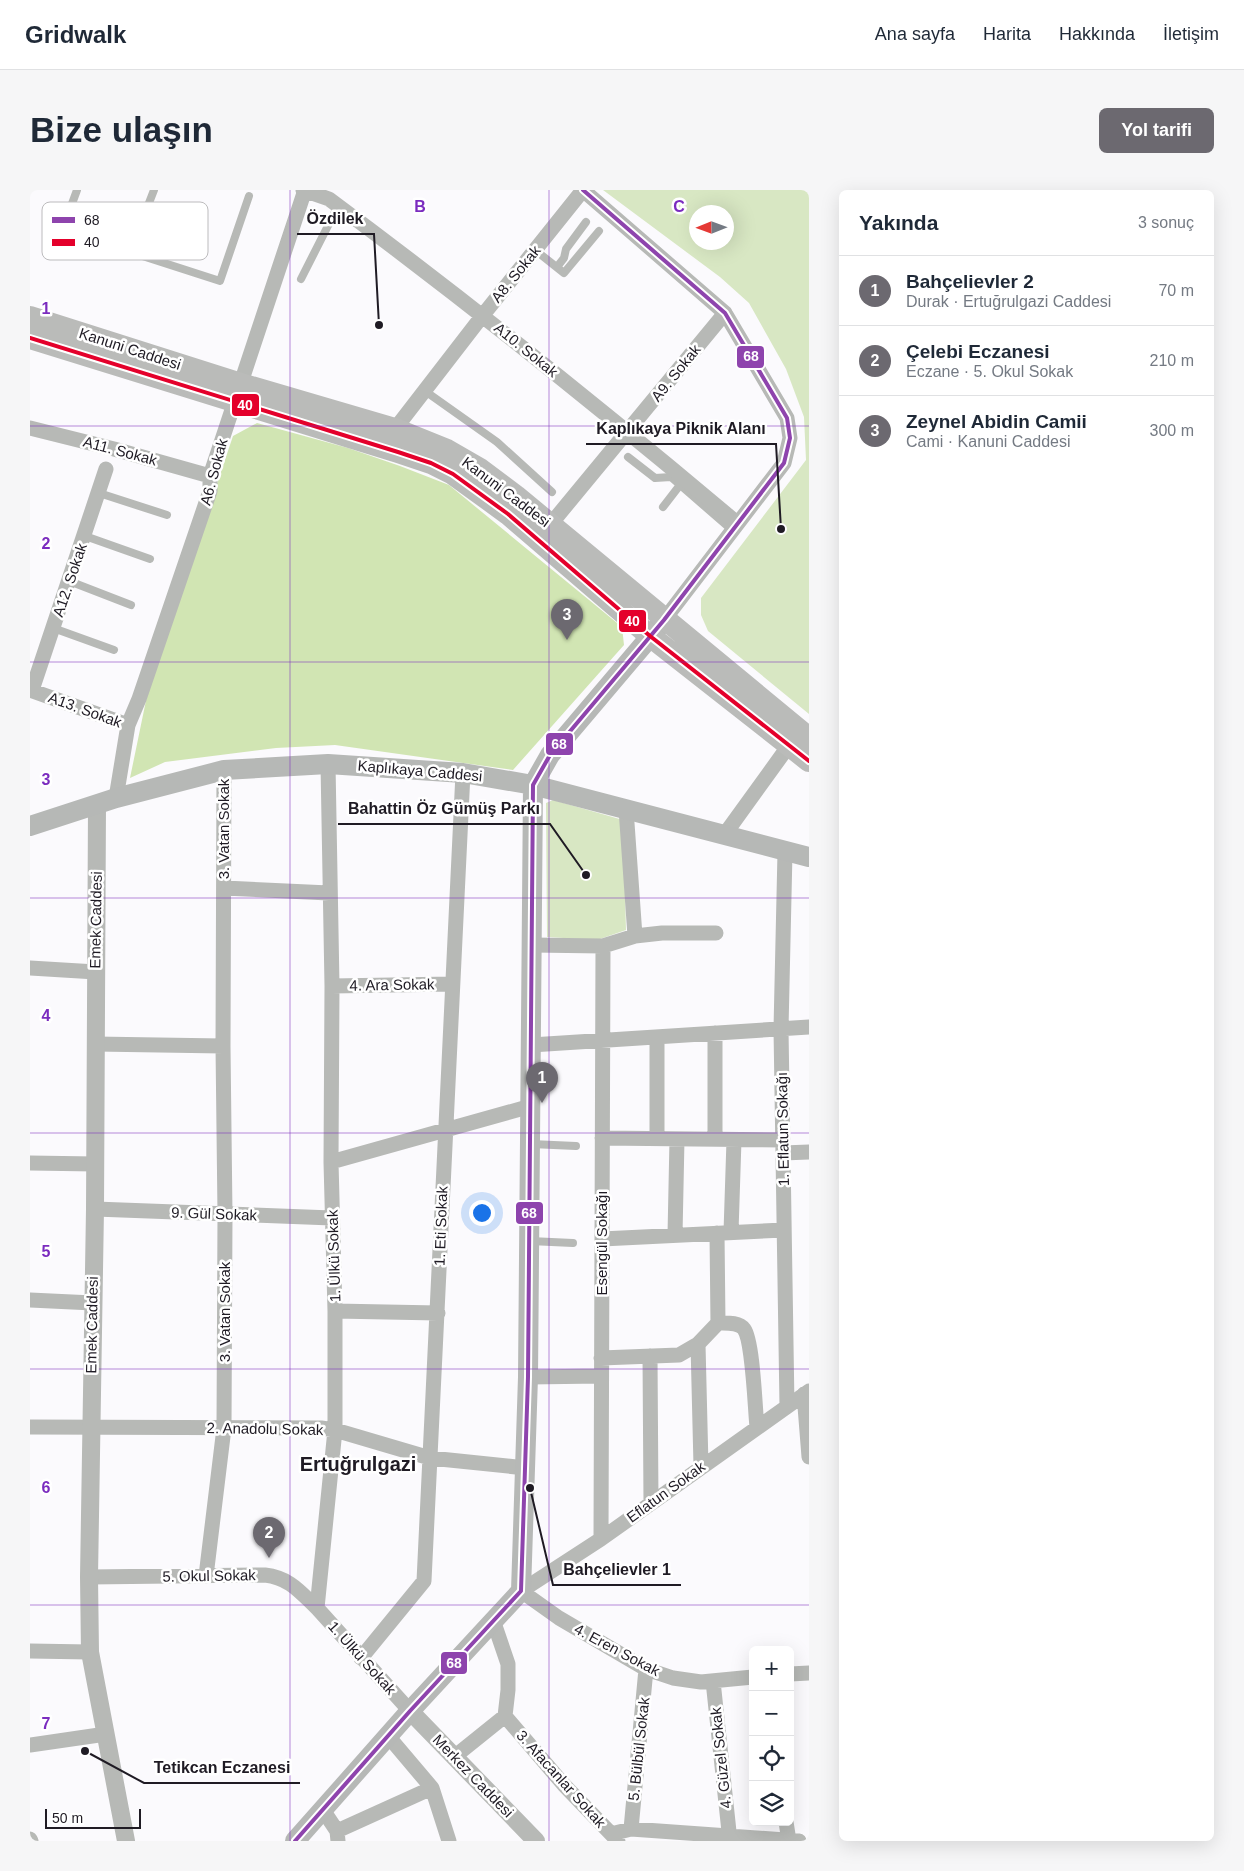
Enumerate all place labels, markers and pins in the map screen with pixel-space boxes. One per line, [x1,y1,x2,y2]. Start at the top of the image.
callout: Özdilek [297,203,374,234]
callout: Kaplıkaya Piknik Alanı [586,413,776,444]
pin: 3 [551,599,583,640]
callout: Bahattin Öz Gümüş Parkı [338,793,550,824]
pin: 1 [526,1062,558,1103]
pin: 2 [253,1517,285,1558]
callout: Bahçelievler 1 [553,1554,681,1585]
callout: Tetikcan Eczanesi [144,1752,300,1783]

